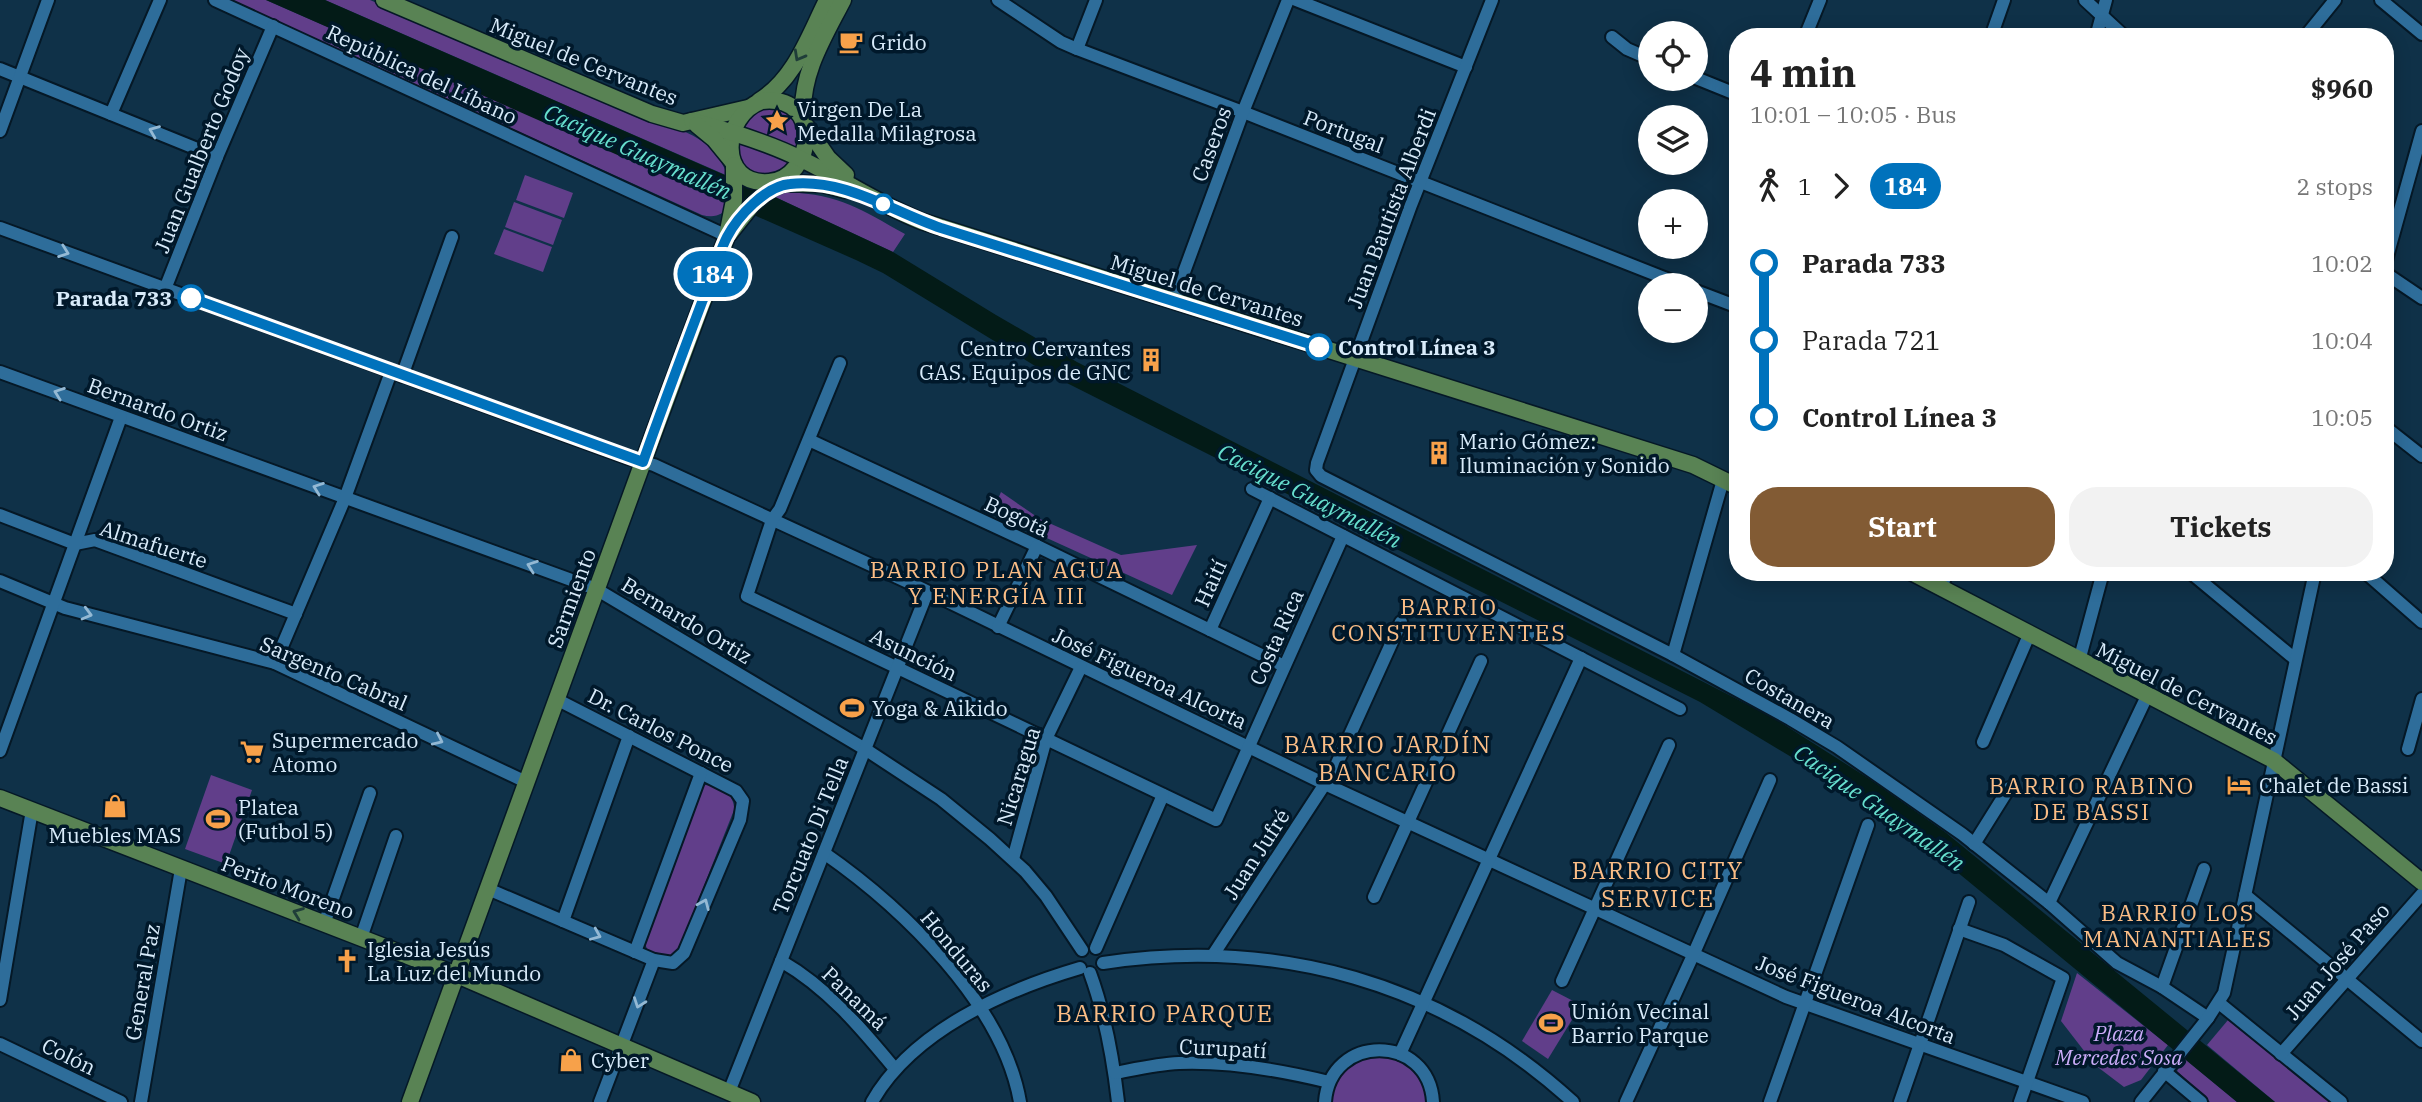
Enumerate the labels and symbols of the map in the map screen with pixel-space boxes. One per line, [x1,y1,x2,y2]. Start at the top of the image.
street label: Miguel de Cervantes [486,11,682,111]
street label: República del Líbano [322,18,522,130]
cafe icon: Grido [837,28,865,56]
place label: Grido [871,28,927,56]
street label: Juan Gualberto Godoy [147,43,255,257]
one-way arrow [794,49,807,62]
place label: Virgen De La Medalla Milagrosa [797,95,977,147]
water label: Cacique Guaymallén [539,96,737,206]
street label: Caseros [1185,103,1237,185]
street label: Portugal [1300,103,1388,159]
street label: Juan Bautista Alberdi [1340,104,1442,312]
place icon: Virgen De La Medalla Milagrosa [763,107,791,135]
one-way arrow [148,126,160,140]
unlabelled marker [873,194,893,214]
one-way arrow [58,243,70,257]
street label: Miguel de Cervantes [1107,247,1307,333]
line badge: 184 [673,251,753,297]
place label: Parada 733 [56,284,172,312]
marker: Parada 733 [178,285,204,311]
place label: Control Línea 3 [1338,333,1496,361]
place label: Centro Cervantes GAS. Equipos de GNC [919,334,1131,386]
marker: Control Línea 3 [1306,334,1332,360]
building icon: Centro Cervantes GAS. Equipos de GNC [1137,346,1165,374]
street label: Bernardo Ortiz [84,371,232,447]
one-way arrow [53,387,65,401]
place label: Mario Gómez: Iluminación y Sonido [1459,427,1670,479]
water label: Cacique Guaymallén [1213,436,1407,554]
building icon: Mario Gómez: Iluminación y Sonido [1425,439,1453,467]
one-way arrow [313,482,325,496]
street label: Bogotá [980,489,1054,543]
street label: Almafuerte [97,513,211,575]
street label: Sarmiento [540,544,602,652]
district label: BARRIO PLAN AGUA Y ENERGÍA III [870,554,1124,610]
street label: Haití [1187,555,1233,611]
one-way arrow [527,560,539,574]
street label: Bernardo Ortiz [617,570,757,670]
street label: Costa Rica [1242,585,1310,689]
district label: BARRIO CONSTITUYENTES [1331,591,1567,647]
one-way arrow [80,606,92,620]
street label: Asunción [866,621,962,687]
street label: José Figueroa Alcorta [1048,621,1252,735]
street label: Sargento Cabral [256,629,412,717]
street label: Miguel de Cervantes [2092,635,2282,751]
street label: Costanera [1740,661,1840,735]
street label: Dr. Carlos Ponce [583,681,739,779]
sports icon: Yoga & Aikido [838,694,866,722]
place label: Yoga & Aikido [872,694,1008,722]
street label: Nicaragua [990,723,1046,829]
place label: Supermercado Atomo [272,726,418,778]
district label: BARRIO JARDÍN BANCARIO [1284,728,1492,788]
one-way arrow [431,731,443,745]
water label: Cacique Guaymallén [1788,737,1972,877]
supermarket icon: Supermercado Atomo [238,738,266,766]
street label: Torcuato Di Tella [766,752,854,918]
district label: BARRIO RABINO DE BASSI [1989,770,2195,826]
hotel icon: Chalet de Bassi [2225,771,2253,799]
place label: Chalet de Bassi [2259,771,2408,799]
shop icon: Muebles MAS [101,792,129,820]
place label: Platea (Futbol 5) [238,793,333,845]
street label: Juan Jufré [1216,803,1296,905]
sports icon: Platea (Futbol 5) [204,805,232,833]
place label: Muebles MAS [49,821,181,849]
street label: Perito Moreno [218,849,358,925]
district label: BARRIO CITY SERVICE [1572,854,1744,914]
district label: BARRIO LOS MANANTIALES [2083,897,2273,953]
street label: Juan José Paso [2278,897,2396,1025]
one-way arrow [696,899,710,911]
street label: Honduras [915,904,999,998]
one-way arrow [292,908,304,922]
street label: General Paz [118,921,166,1043]
one-way arrow [588,927,601,941]
place label: Iglesia Jesús La Luz del Mundo [367,935,541,987]
church icon: Iglesia Jesús La Luz del Mundo [333,947,361,975]
street label: José Figueroa Alcorta [1752,948,1960,1050]
street label: Panamá [816,960,894,1036]
one-way arrow [633,996,647,1008]
district label: BARRIO PARQUE [1056,997,1274,1029]
place label: Unión Vecinal Barrio Parque [1571,997,1709,1049]
sports icon: Unión Vecinal Barrio Parque [1537,1009,1565,1037]
park label: Plaza Mercedes Sosa [2054,1019,2183,1071]
street label: Colón [37,1031,101,1081]
street label: Curupatí [1178,1032,1268,1064]
shop icon: Cyber [557,1046,585,1074]
place label: Cyber [591,1046,650,1074]

